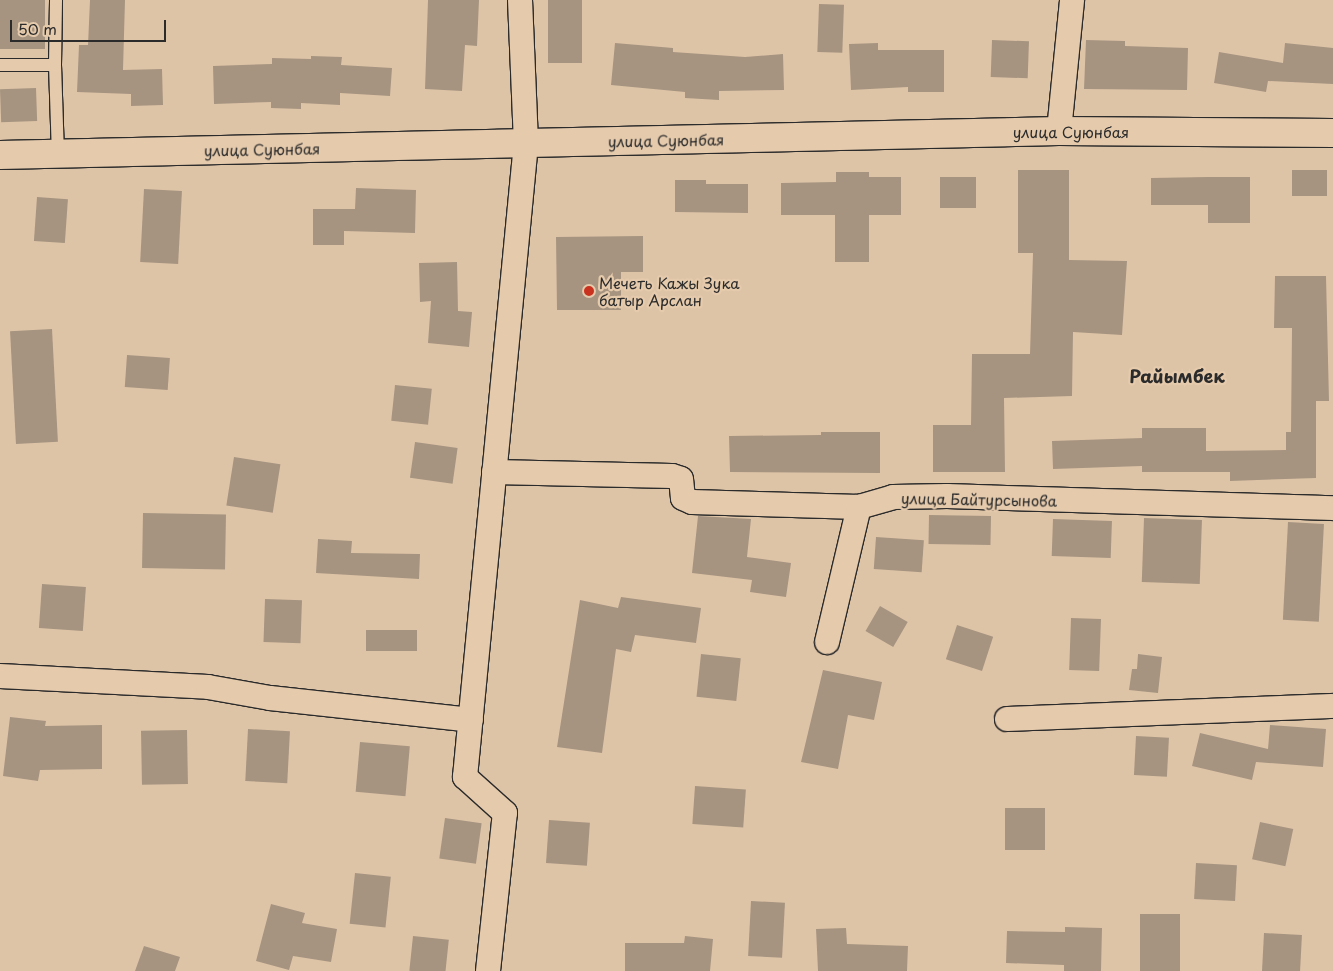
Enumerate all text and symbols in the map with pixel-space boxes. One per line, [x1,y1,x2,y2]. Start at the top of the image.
scale bar [12,10,169,42]
text: 50 m [18,17,57,40]
street label: улица Суюнбая [1012,123,1130,141]
street label: улица Суюнбая [607,130,725,150]
street label: улица Суюнбая [203,139,321,159]
place label: Мечеть Кажы Зука батыр Арслан [599,273,738,308]
marker: Мечеть Кажы Зука батыр Арслан [583,285,595,297]
district label: Райымбек [1129,365,1225,387]
street label: улица Байтурсынова [901,489,1057,509]

